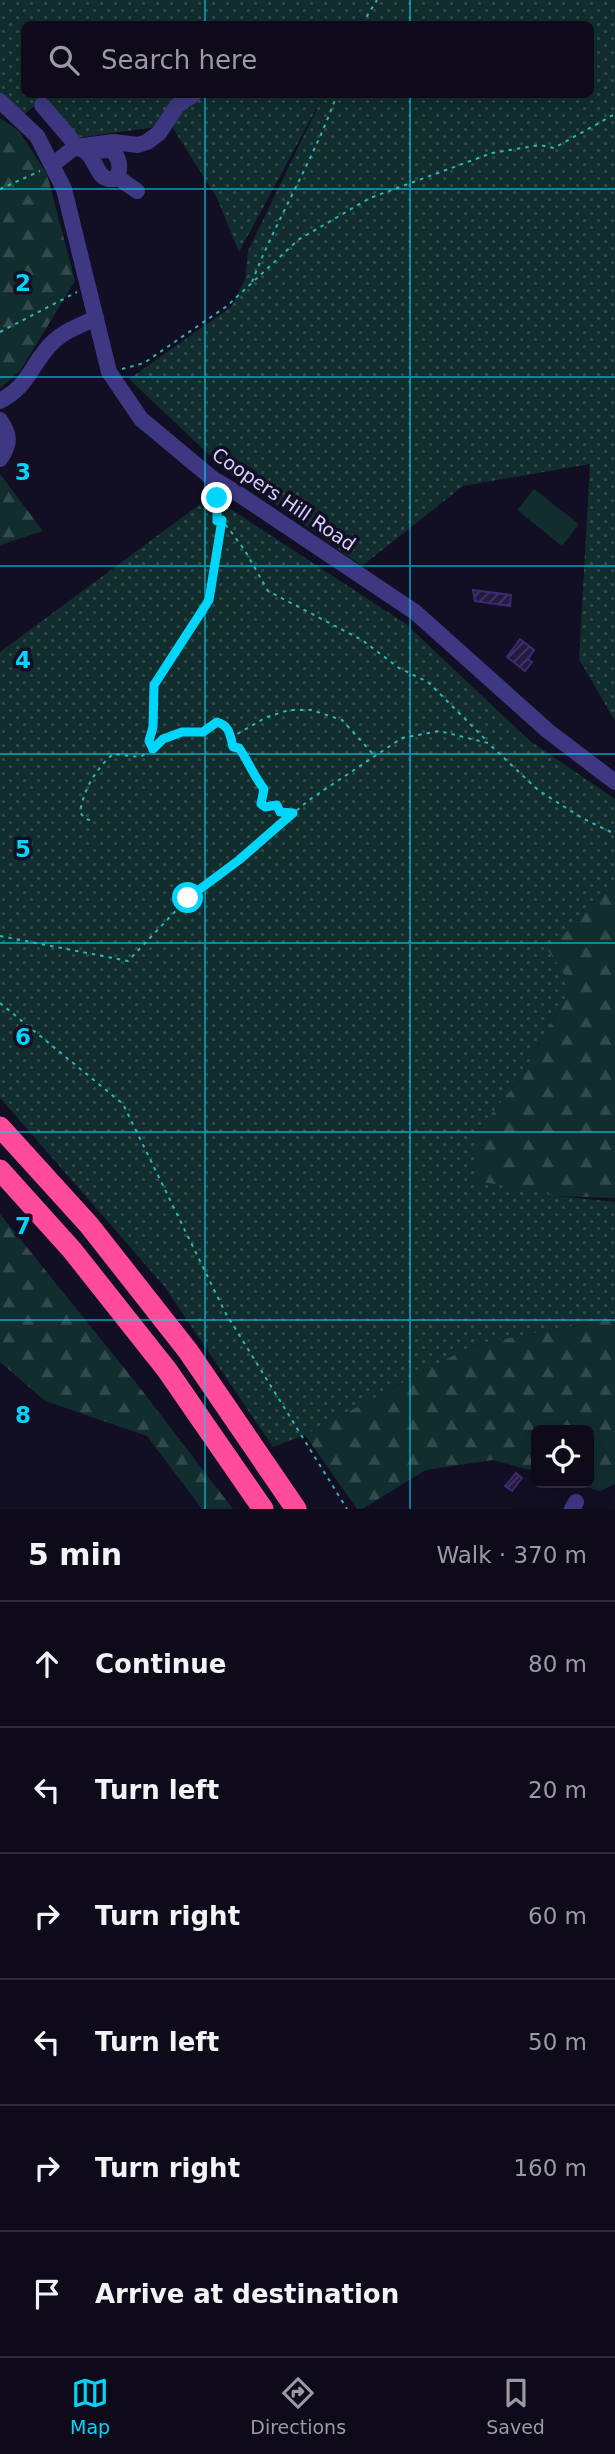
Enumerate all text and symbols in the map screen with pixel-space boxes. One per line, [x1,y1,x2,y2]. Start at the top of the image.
search box [21,21,594,98]
icon: search [45,41,83,79]
text: Search here [101,45,257,75]
text: 2 [15,270,31,296]
street label: Coopers Hill Road [208,443,360,555]
text: 3 [15,459,31,485]
route end [201,482,232,513]
text: 4 [15,647,31,673]
text: 5 [15,836,31,862]
route start [172,882,203,913]
text: 6 [15,1024,31,1050]
text: 7 [15,1213,31,1239]
text: 8 [15,1402,31,1428]
map controls [531,1425,594,1488]
button: locate [531,1425,594,1488]
text: 5 min [28,1537,122,1572]
text: Walk · 370 m [436,1542,587,1568]
icon: ahead [28,1645,66,1683]
text: Continue [95,1649,226,1679]
text: 80 m [528,1651,587,1677]
icon: left [28,1771,66,1809]
text: Turn left [95,1775,219,1805]
text: 20 m [528,1777,587,1803]
icon: right [28,1897,66,1935]
text: Turn right [95,1901,240,1931]
text: 60 m [528,1903,587,1929]
icon: left [28,2023,66,2061]
text: Turn left [95,2027,219,2057]
text: 50 m [528,2029,587,2055]
icon: right [28,2149,66,2187]
text: Turn right [95,2153,240,2183]
text: 160 m [513,2155,587,2181]
icon: arrive [28,2275,66,2313]
text: Arrive at destination [95,2279,399,2309]
tab: Map [70,2374,110,2438]
tab: Directions [250,2374,346,2438]
tab: Saved [486,2374,545,2438]

